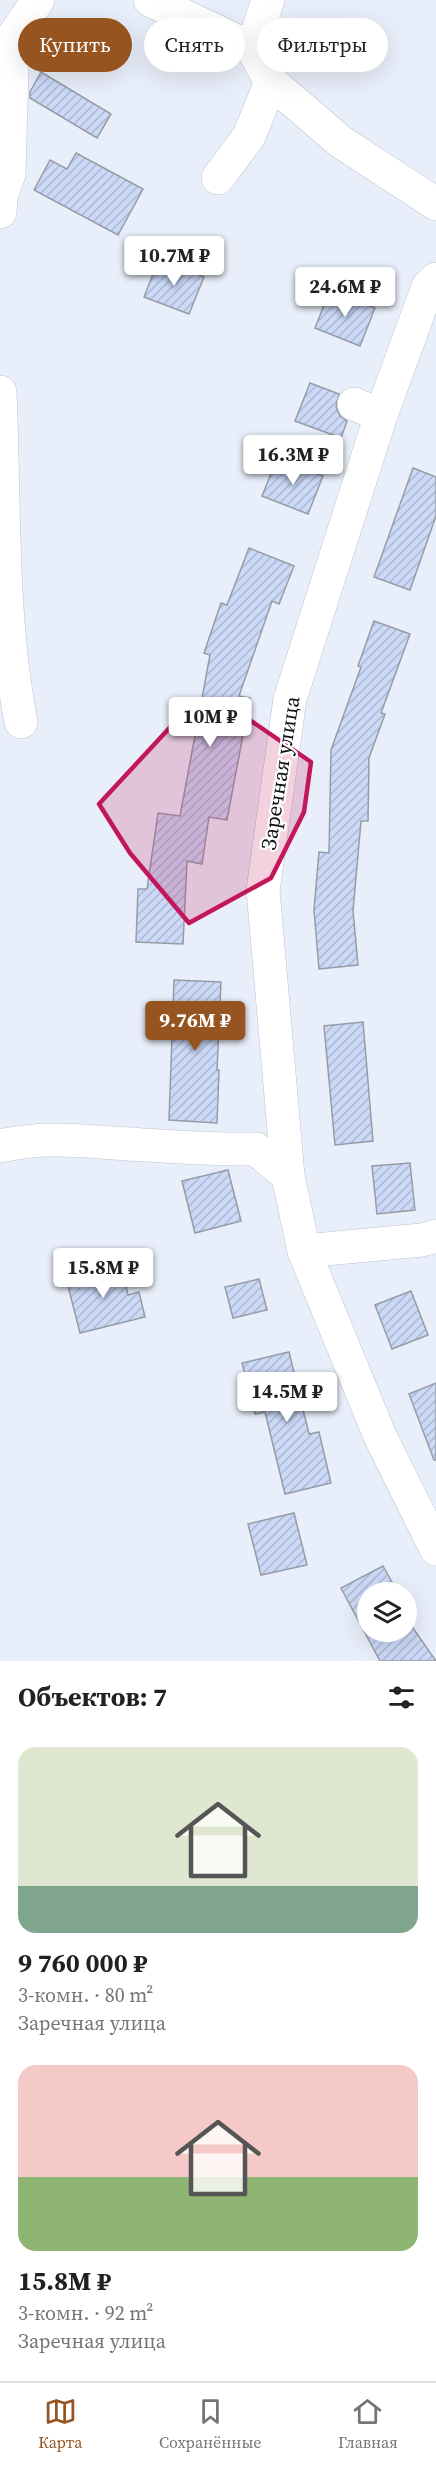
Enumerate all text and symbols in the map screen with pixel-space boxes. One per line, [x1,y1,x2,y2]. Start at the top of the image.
chip: Купить [18,18,132,72]
chip: Снять [144,18,245,72]
chip: Фильтры [257,18,388,72]
pin: 10.7M ₽ [119,236,229,287]
text: 10.7M ₽ [138,241,210,269]
pin: 24.6M ₽ [290,267,400,318]
text: 24.6M ₽ [309,272,381,300]
pin: 16.3M ₽ [238,435,348,486]
text: 16.3M ₽ [257,440,329,468]
street label: Заречная улица [254,694,307,852]
pin: 10M ₽ [168,697,252,748]
text: 10M ₽ [183,702,237,730]
pin: 9.76M ₽ [140,1001,250,1052]
text: 9.76M ₽ [159,1006,231,1034]
pin: 15.8M ₽ [48,1248,158,1299]
text: 15.8M ₽ [67,1253,139,1281]
pin: 14.5M ₽ [232,1372,342,1423]
text: 14.5M ₽ [251,1377,323,1405]
map controls [357,1582,417,1642]
button: layers [357,1582,417,1642]
text: Объектов: 7 [18,1679,167,1715]
icon: filters [385,1681,418,1714]
icon: home [164,1786,272,1894]
text: 9 760 000 ₽ [18,1945,147,1981]
text: 3-комн. · 80 m² [18,1981,153,2009]
text: Заречная улица [18,2009,166,2037]
icon: home [164,2104,272,2212]
text: 15.8M ₽ [18,2263,111,2299]
text: 3-комн. · 92 m² [18,2299,153,2327]
text: Заречная улица [18,2327,166,2355]
tab: Карта [38,2395,82,2453]
tab: Сохранённые [159,2395,261,2453]
tab: Главная [338,2395,398,2453]

